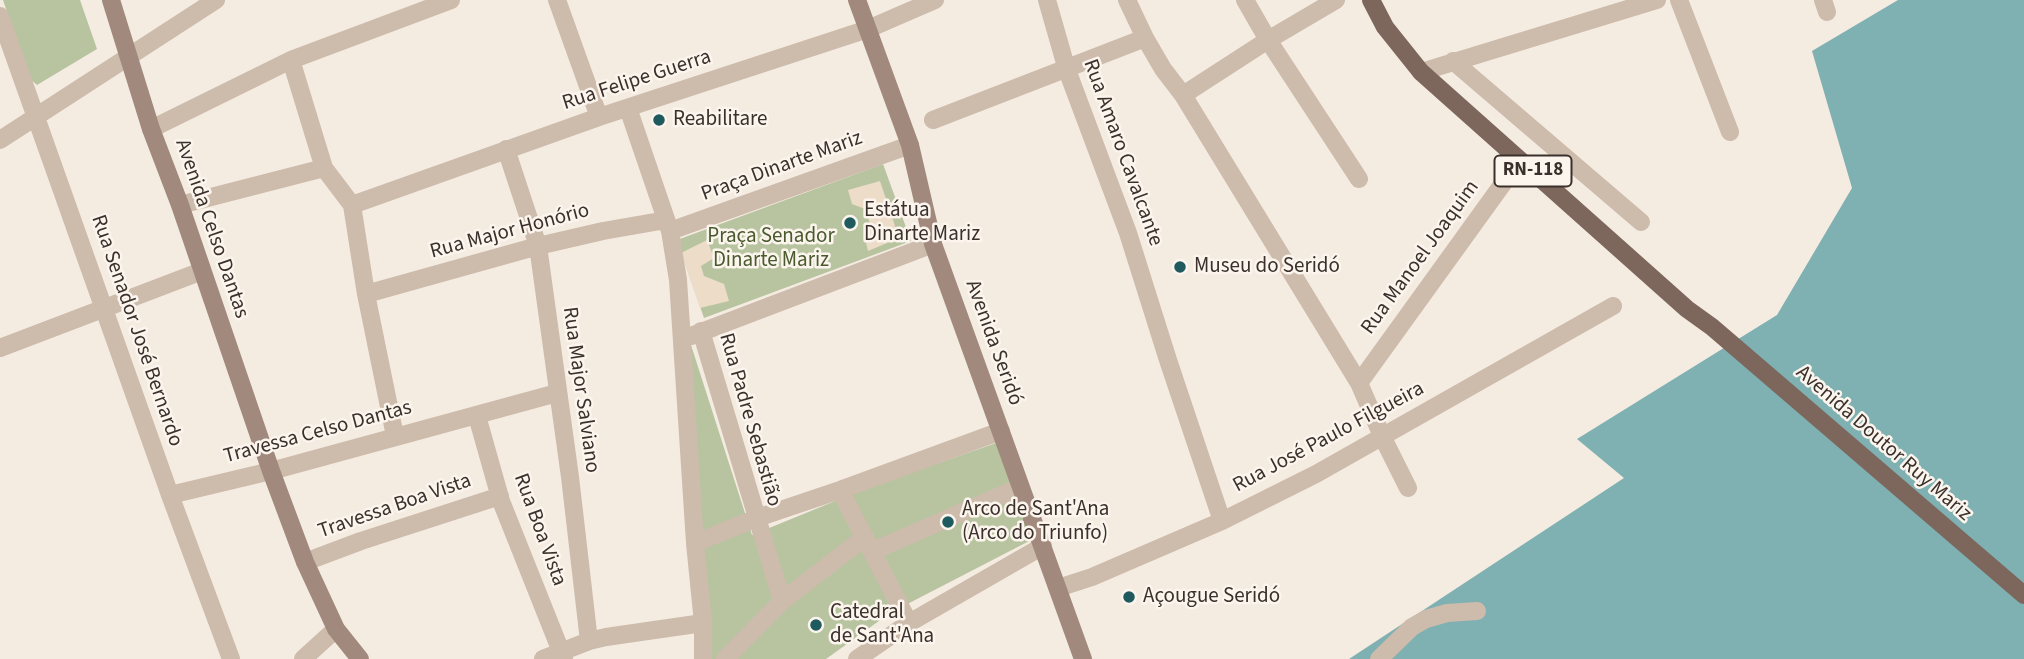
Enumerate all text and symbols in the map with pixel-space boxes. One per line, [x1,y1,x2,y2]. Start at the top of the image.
street label: Rua Felipe Guerra [559,45,715,117]
street label: Rua Amaro Cavalcante [1077,56,1167,250]
place label: Reabilitare [673,107,767,133]
marker: Reabilitare [651,112,667,128]
street label: Praça Dinarte Mariz [698,126,866,208]
street label: Avenida Celso Dantas [169,136,253,322]
road number: RN-118 [1494,155,1572,186]
street label: Rua Manoel Joaquim [1357,176,1485,340]
place label: Estátua Dinarte Mariz [864,198,980,248]
street label: Rua Major Honório [428,199,592,265]
street label: Rua Senador José Bernardo [84,212,188,450]
marker: Estátua Dinarte Mariz [842,215,858,231]
park label: Praça Senador Dinarte Mariz [707,224,835,274]
place label: Museu do Seridó [1194,254,1340,280]
marker: Museu do Seridó [1172,259,1188,275]
street label: Avenida Seridó [959,277,1027,409]
street label: Rua Major Salviano [556,305,604,475]
street label: Rua Padre Sebastião [712,330,786,510]
street label: Avenida Doutor Ruy Mariz [1790,361,1976,527]
street label: Rua José Paulo Filgueira [1229,377,1429,499]
street label: Travessa Celso Dantas [221,396,415,470]
street label: Travessa Boa Vista [315,469,475,545]
street label: Rua Boa Vista [507,470,571,590]
place label: Arco de Sant'Ana (Arco do Triunfo) [962,497,1109,547]
marker: Arco de Sant'Ana (Arco do Triunfo) [940,514,956,530]
place label: Açougue Seridó [1143,584,1280,610]
marker: Açougue Seridó [1121,589,1137,605]
place label: Catedral de Sant'Ana [830,600,934,650]
marker: Catedral de Sant'Ana [808,617,824,633]

